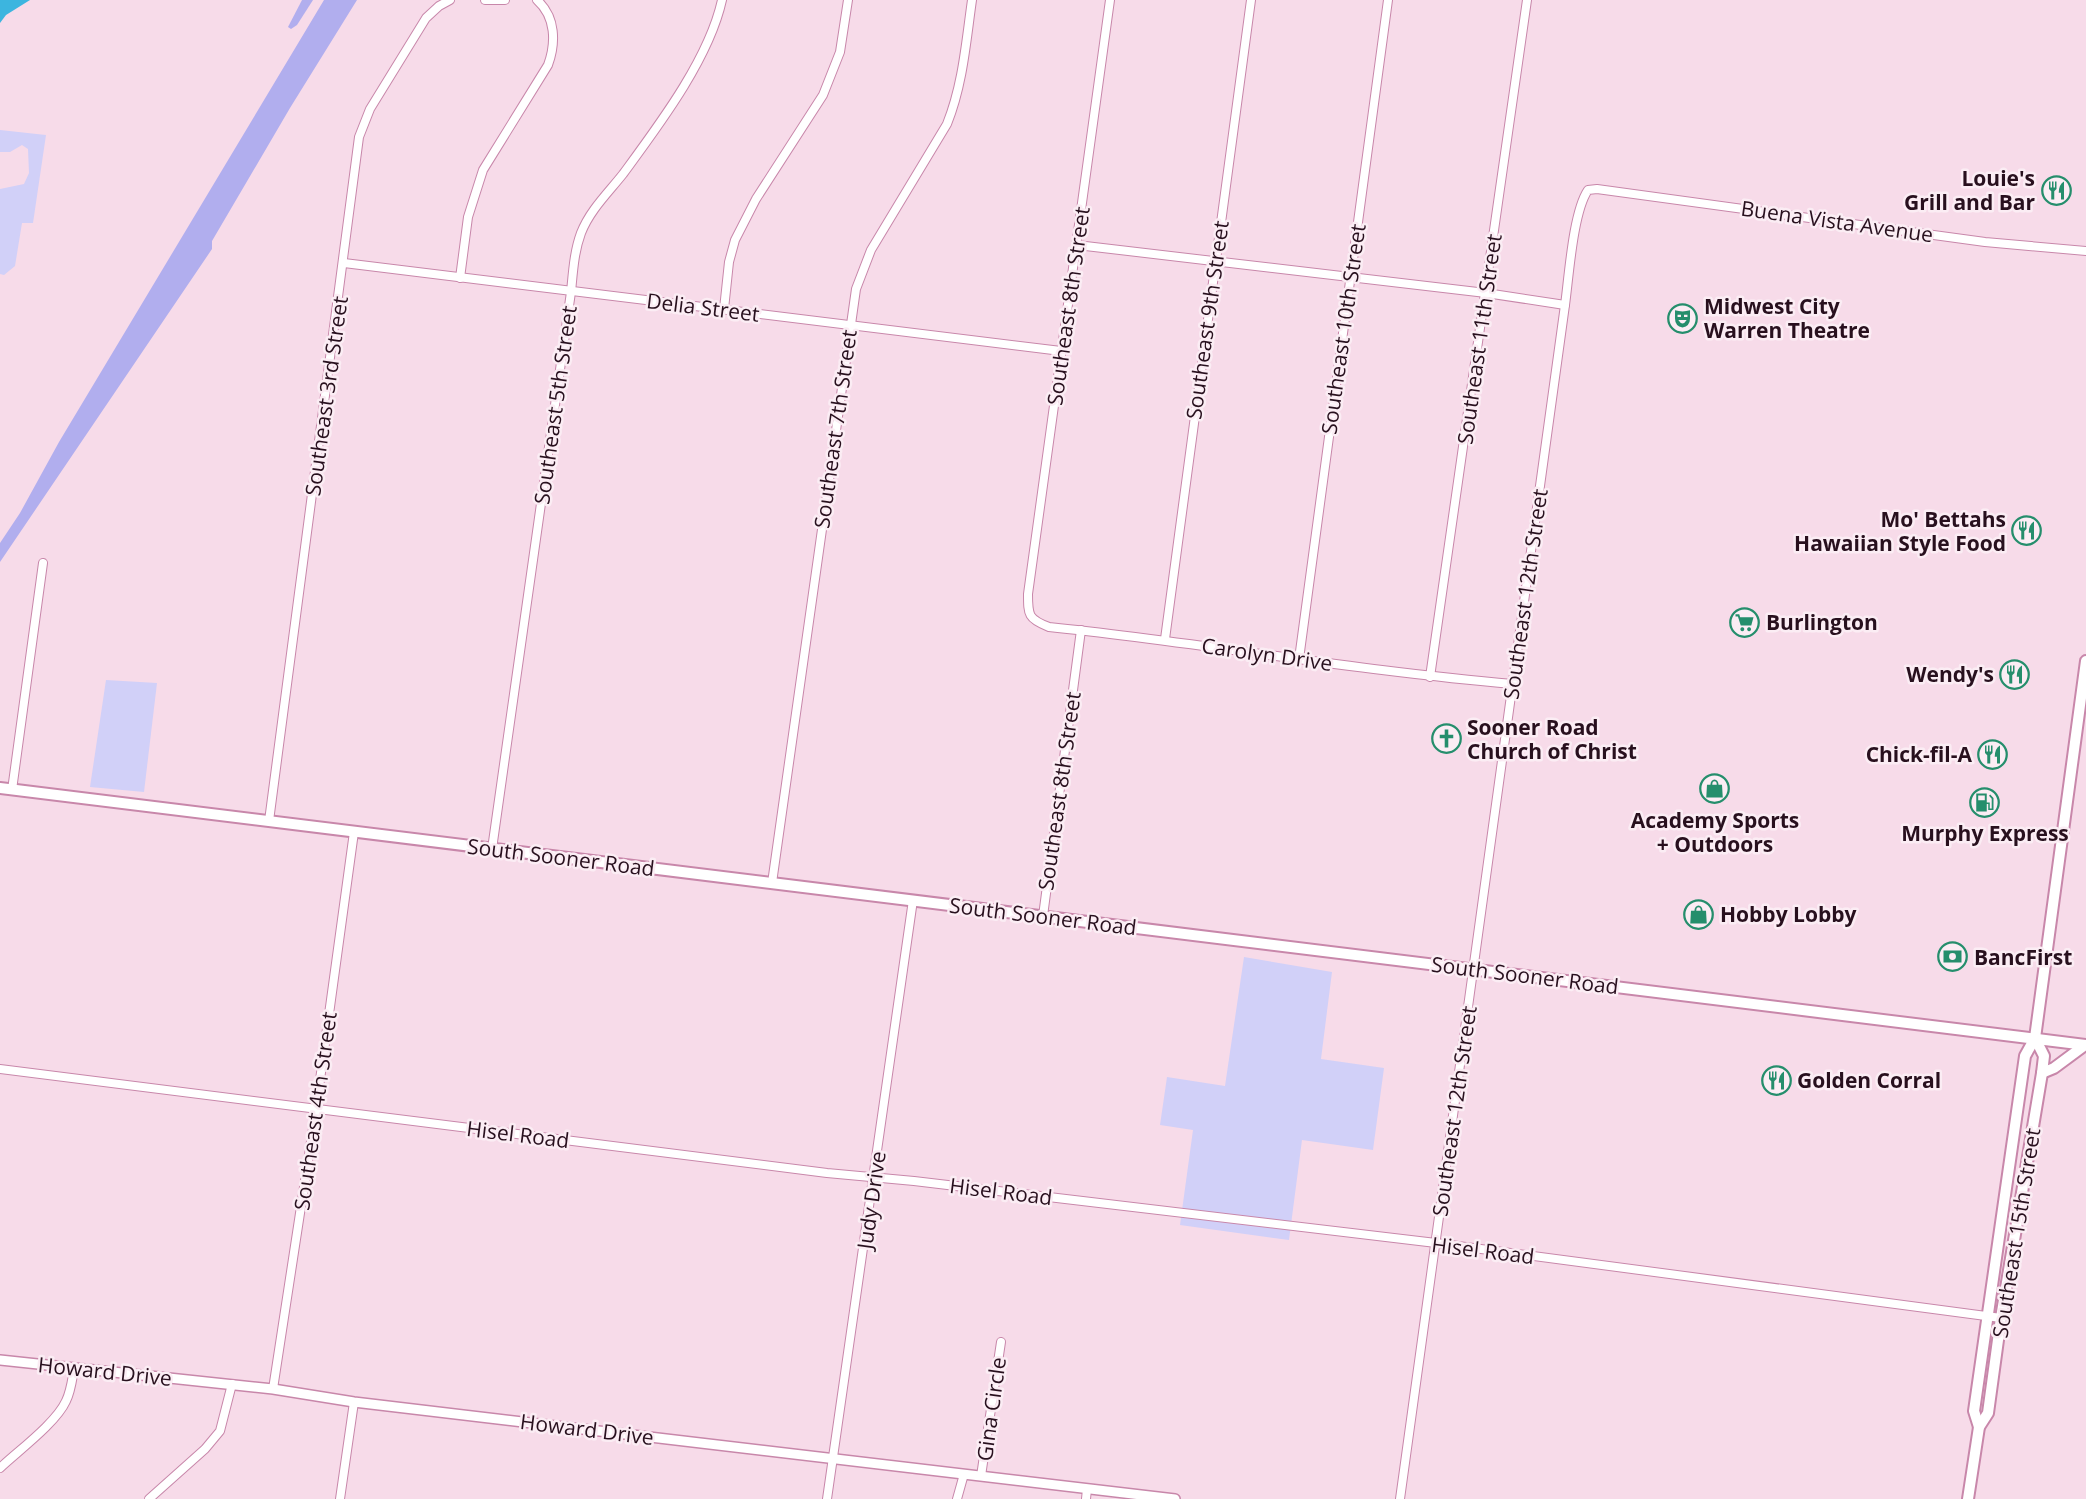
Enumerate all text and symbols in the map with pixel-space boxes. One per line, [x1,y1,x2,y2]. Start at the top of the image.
place label: Louie's Grill and Bar [1904,164,2035,216]
restaurant icon: Louie's Grill and Bar [2040,174,2072,206]
street label: Buena Vista Avenue [1739,194,1935,248]
street label: Southeast 8th Street [1040,205,1096,407]
street label: Southeast 9th Street [1179,219,1235,421]
street label: Southeast 10th Street [1314,222,1372,436]
street label: Southeast 11th Street [1450,232,1508,446]
street label: Delia Street [645,286,761,328]
place label: Midwest City Warren Theatre [1704,292,1870,344]
street label: Southeast 3rd Street [298,294,354,498]
theatre icon: Midwest City Warren Theatre [1667,302,1699,334]
street label: Southeast 5th Street [527,304,583,506]
street label: Southeast 7th Street [807,328,863,530]
street label: Southeast 12th Street [1496,487,1554,701]
place label: Mo' Bettahs Hawaiian Style Food [1794,505,2006,557]
restaurant icon: Mo' Bettahs Hawaiian Style Food [2011,515,2043,547]
supermarket icon: Burlington [1729,606,1761,638]
place label: Burlington [1766,608,1878,636]
street label: Carolyn Drive [1200,631,1334,677]
restaurant icon: Wendy's [1999,658,2031,690]
place label: Wendy's [1906,660,1994,688]
street label: Southeast 8th Street [1031,690,1087,892]
place label: Sooner Road Church of Christ [1467,713,1637,765]
church icon: Sooner Road Church of Christ [1430,723,1462,755]
restaurant icon: Chick-fil-A [1977,738,2009,770]
place label: Chick-fil-A [1866,740,1973,768]
shop icon: Academy Sports + Outdoors [1699,773,1731,805]
fuel station icon: Murphy Express [1969,786,2001,818]
place label: Academy Sports + Outdoors [1631,806,1799,858]
place label: Murphy Express [1901,819,2069,847]
street label: South Sooner Road [466,832,656,882]
street label: South Sooner Road [948,891,1138,941]
shop icon: Hobby Lobby [1683,898,1715,930]
place label: Hobby Lobby [1720,900,1856,928]
bank icon: BancFirst [1937,941,1969,973]
place label: BancFirst [1974,943,2072,971]
street label: South Sooner Road [1430,950,1620,1000]
street label: Southeast 12th Street [1425,1004,1483,1218]
street label: Southeast 4th Street [287,1010,343,1212]
restaurant icon: Golden Corral [1760,1064,1792,1096]
place label: Golden Corral [1797,1066,1941,1094]
street label: Hisel Road [465,1114,571,1154]
street label: Southeast 15th Street [1986,1126,2046,1340]
street label: Judy Drive [850,1149,892,1253]
street label: Hisel Road [948,1171,1054,1211]
street label: Hisel Road [1430,1230,1536,1270]
street label: Howard Drive [37,1350,173,1392]
street label: Gina Circle [970,1355,1012,1463]
street label: Howard Drive [519,1407,655,1451]

